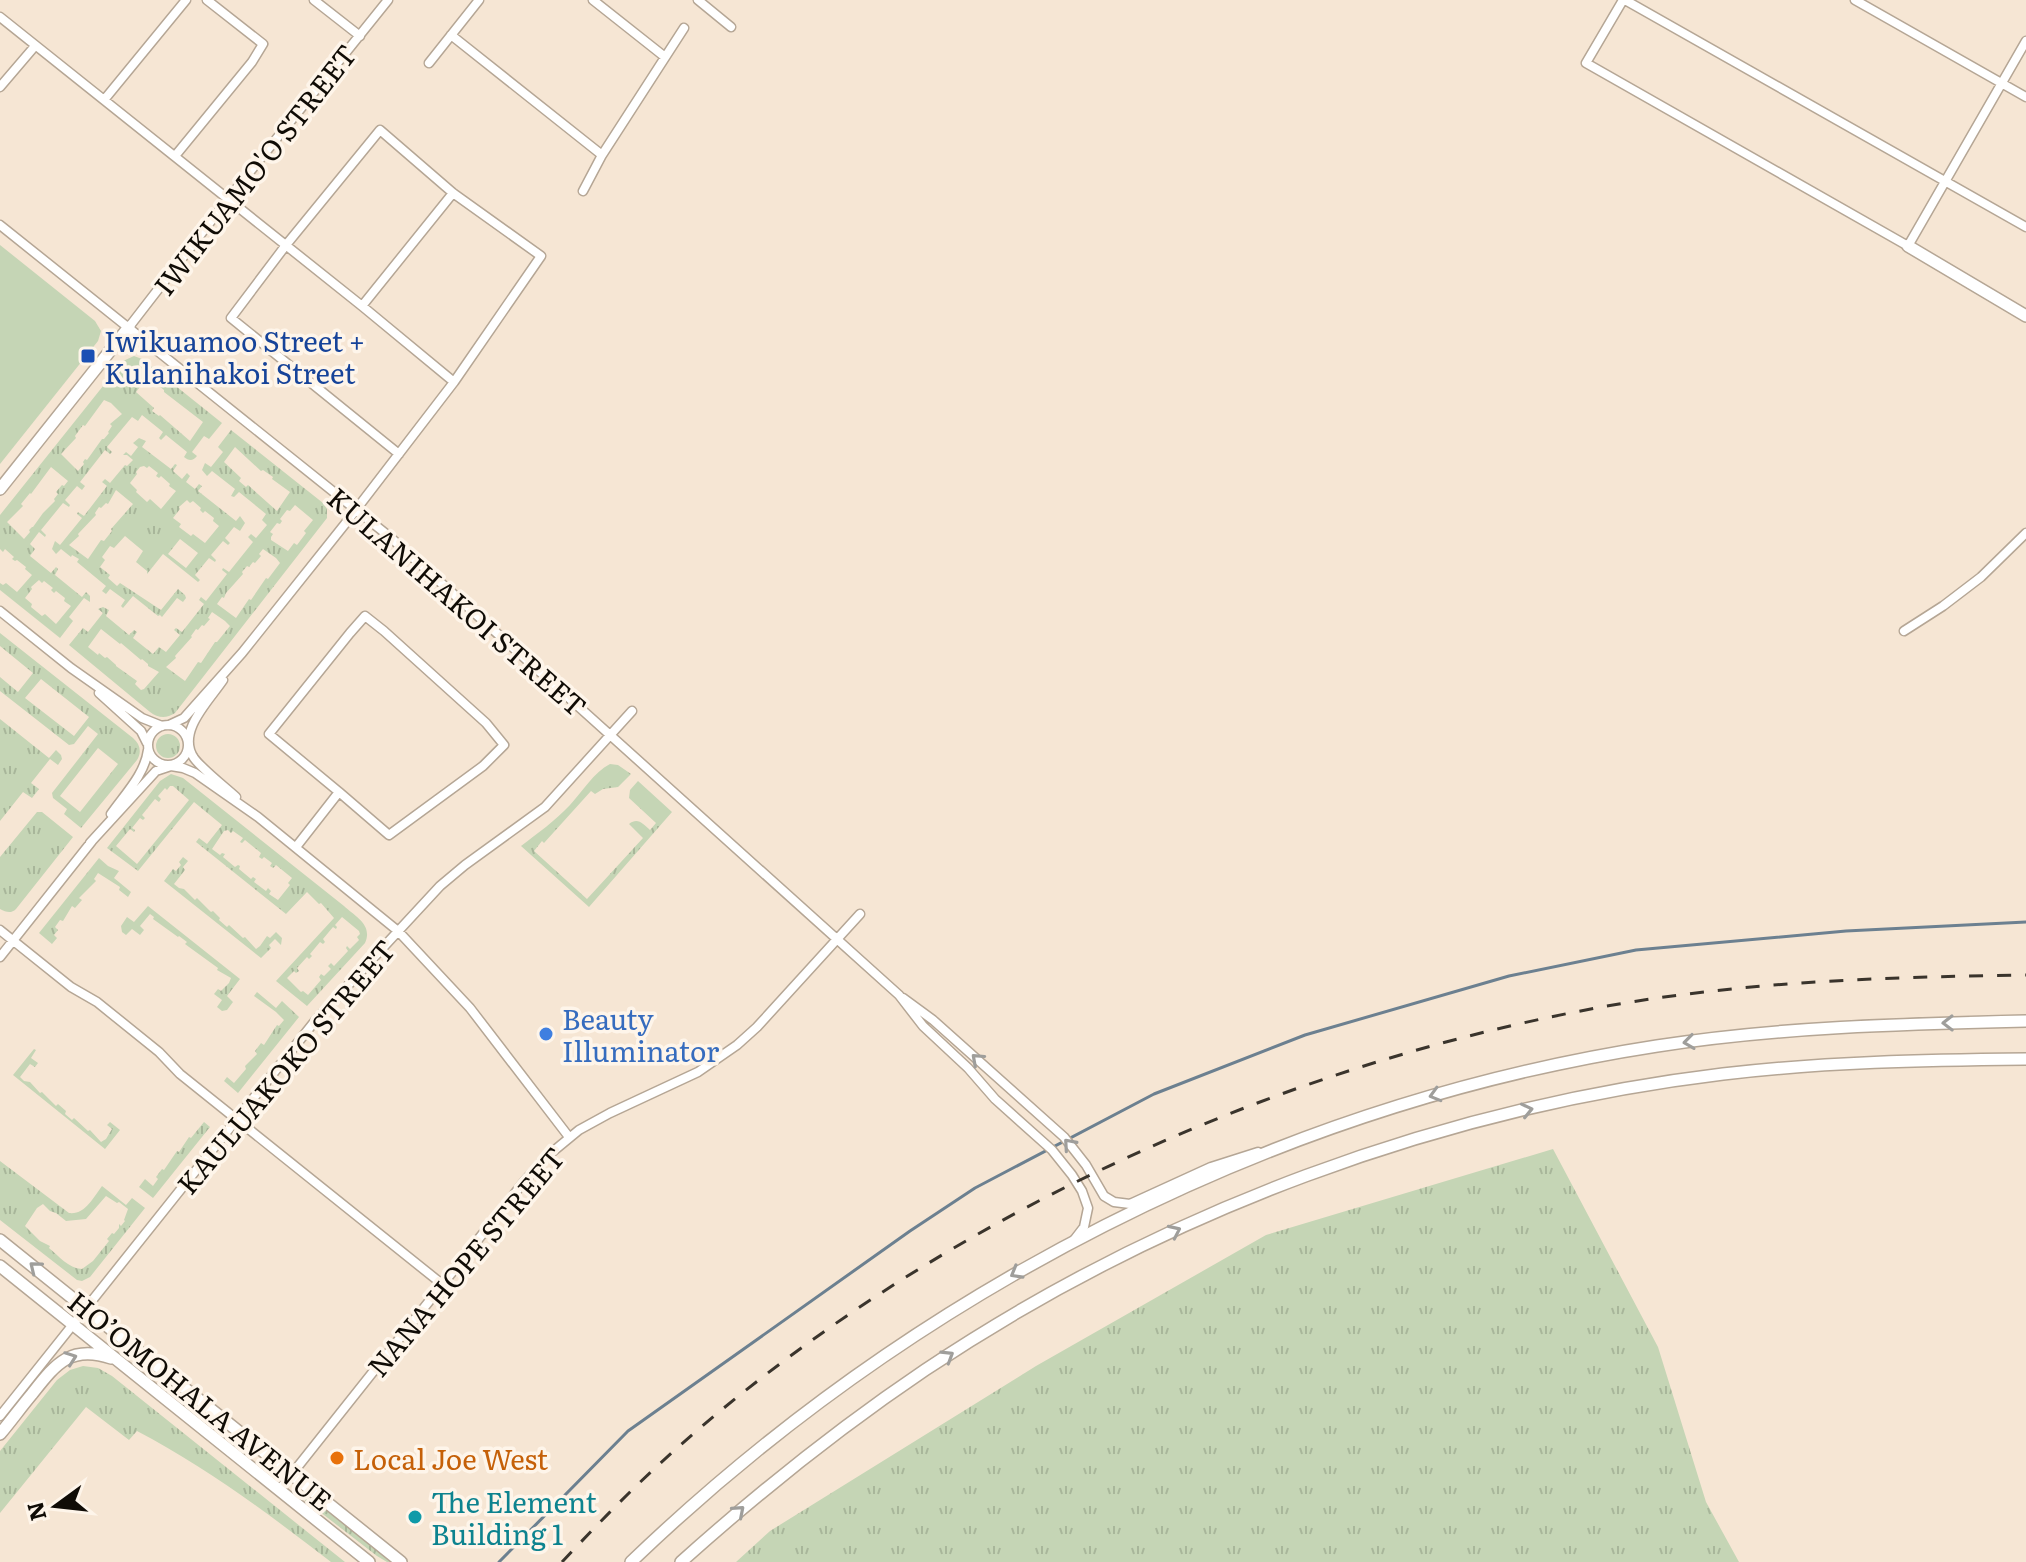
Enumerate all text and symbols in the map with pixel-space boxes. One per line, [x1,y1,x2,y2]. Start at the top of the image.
street label: IWIKUAMO'O STREET [142,34,366,304]
place label: Iwikuamoo Street + Kulanihakoi Street [104,319,365,393]
marker: Iwikuamoo Street + Kulanihakoi Street [79,347,97,365]
street label: KULANIHAKOI STREET [319,476,597,726]
street label: KAULUAKOKO STREET [166,930,404,1202]
place label: Beauty Illuminator [562,997,720,1071]
one-way arrow [1941,1014,1954,1032]
marker: Beauty Illuminator [537,1025,555,1043]
one-way arrow [1682,1033,1696,1050]
one-way arrow [972,1054,986,1069]
one-way arrow [1428,1086,1442,1102]
one-way arrow [1519,1102,1533,1119]
street label: NANA HOPE STREET [356,1137,574,1385]
one-way arrow [1065,1139,1079,1154]
one-way arrow [1167,1225,1182,1241]
one-way arrow [29,1263,44,1277]
one-way arrow [1010,1263,1025,1279]
street label: HO’OMOHALA AVENUE [60,1280,342,1520]
one-way arrow [939,1350,954,1365]
one-way arrow [63,1352,77,1368]
place label: Local Joe West [353,1437,549,1479]
marker: Local Joe West [328,1449,346,1467]
north arrow [16,1466,96,1546]
place label: The Element Building 1 [431,1480,598,1554]
text: N [17,1498,54,1525]
one-way arrow [730,1506,745,1521]
marker: The Element Building 1 [406,1508,424,1526]

